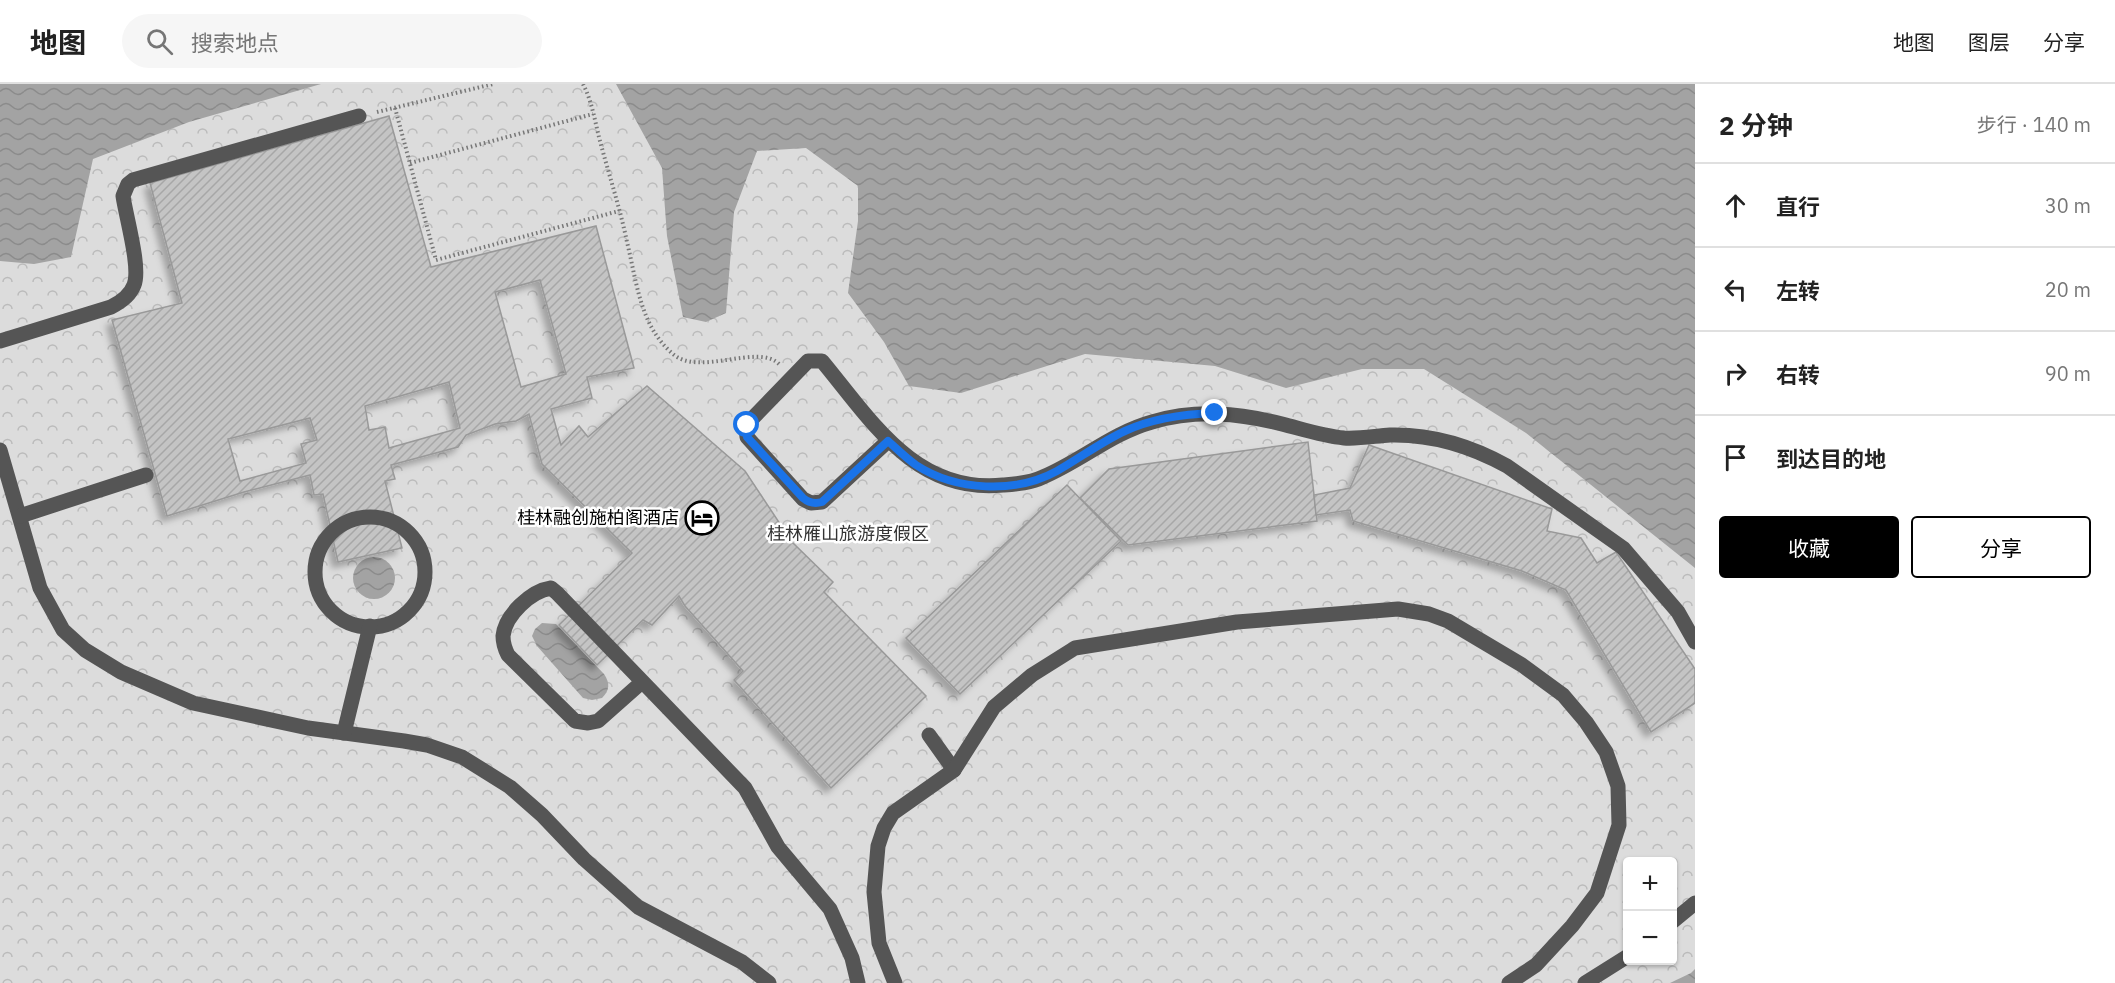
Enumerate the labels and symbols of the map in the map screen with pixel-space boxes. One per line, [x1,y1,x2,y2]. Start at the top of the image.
route end [1201,399,1227,425]
route start [733,411,759,437]
hotel icon: 桂林融创施柏阁酒店 [684,500,720,536]
place label: 桂林融创施柏阁酒店 [517,506,679,529]
park label: 桂林雁山旅游度假区 [767,522,929,545]

